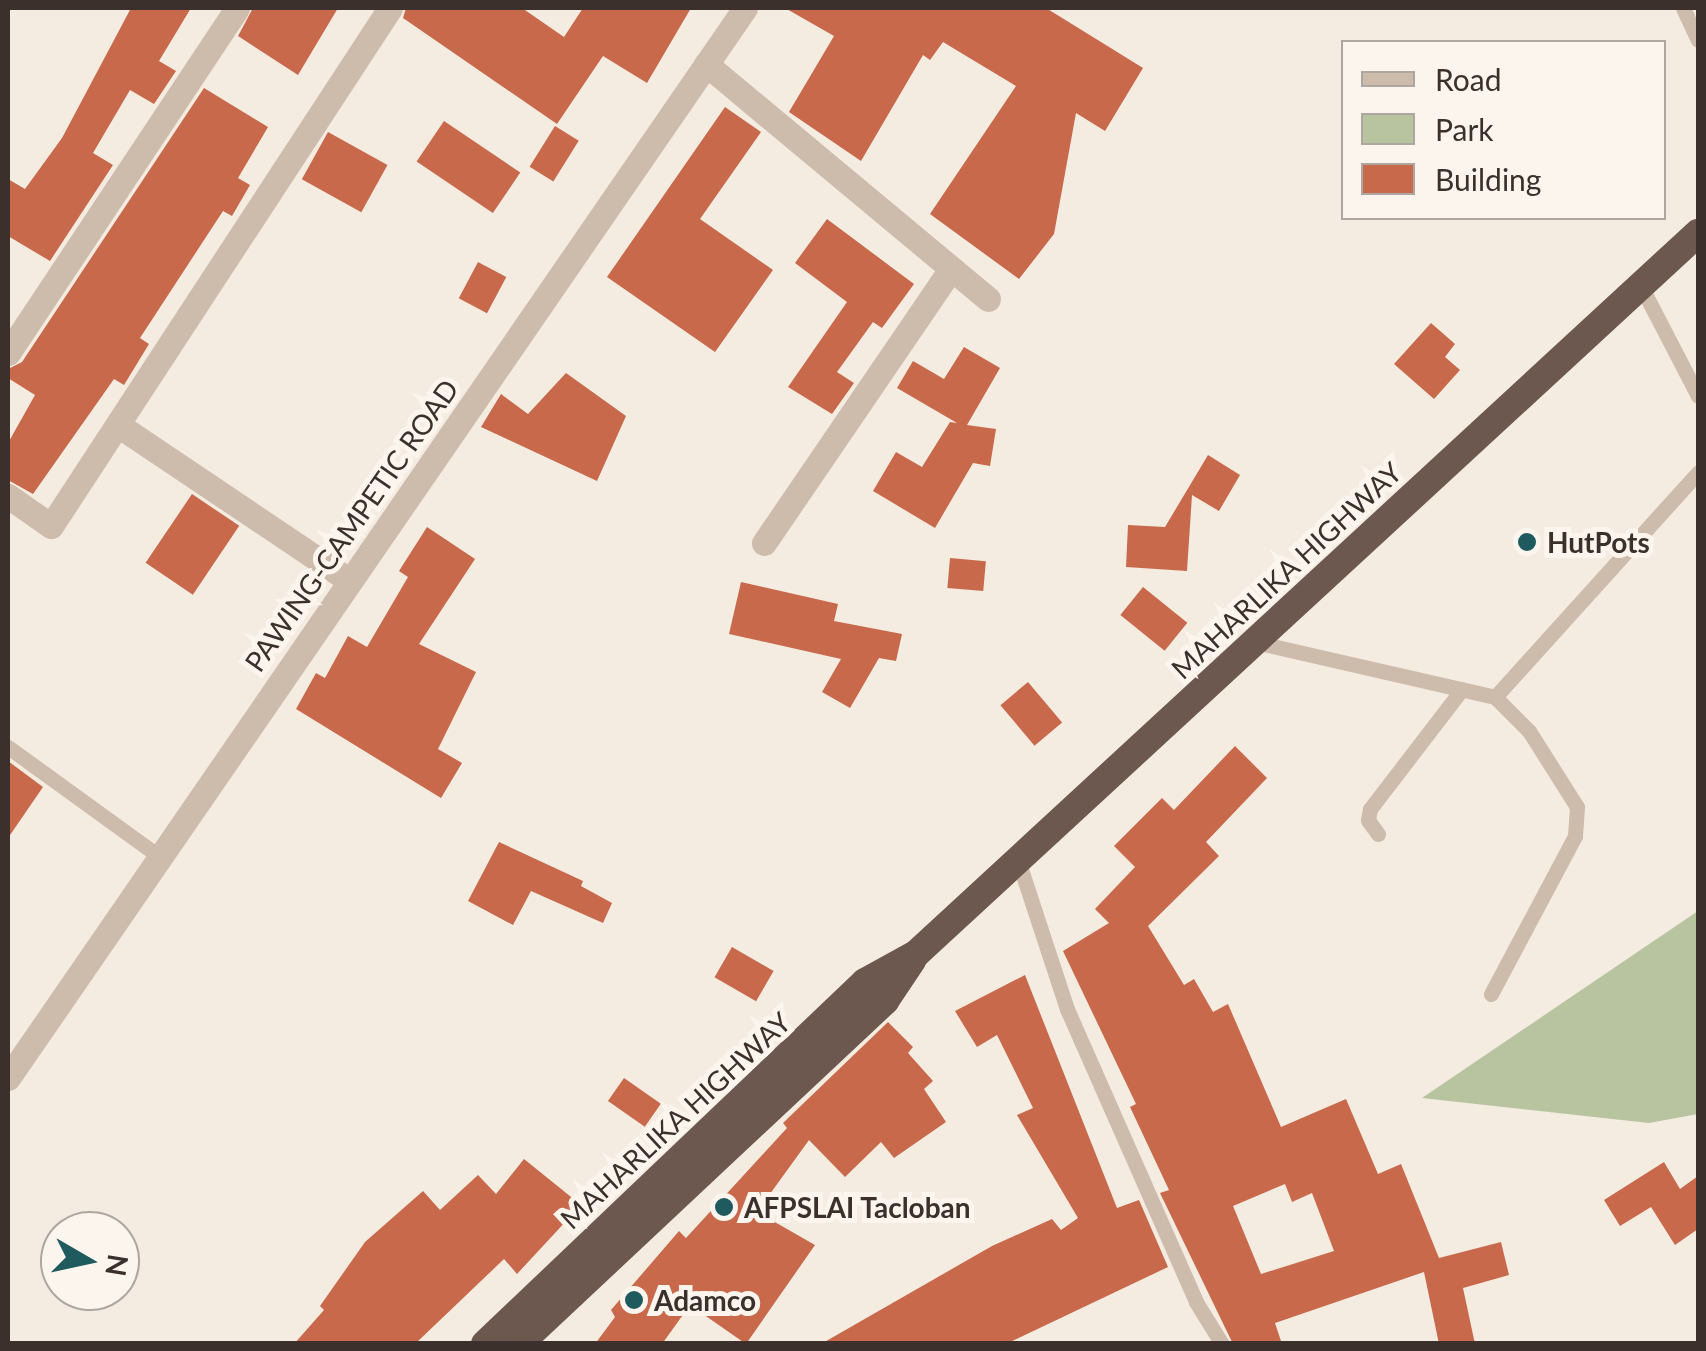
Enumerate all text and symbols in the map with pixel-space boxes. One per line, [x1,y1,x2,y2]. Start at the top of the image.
legend [1341,40,1666,220]
text: Road [1435,61,1502,97]
text: Park [1435,111,1494,147]
text: Building [1435,161,1541,197]
street label: PAWING-CAMPETIC ROAD [237,373,465,677]
street label: MAHARLIKA HIGHWAY [1164,454,1408,686]
place label: HutPots [1547,525,1650,559]
marker: HutPots [1516,531,1538,553]
street label: MAHARLIKA HIGHWAY [553,1004,797,1236]
place label: AFPSLAI Tacloban [744,1190,971,1224]
marker: AFPSLAI Tacloban [713,1196,735,1218]
north arrow [40,1211,140,1311]
text: N [99,1252,136,1279]
place label: Adamco [654,1283,756,1317]
marker: Adamco [623,1289,645,1311]

